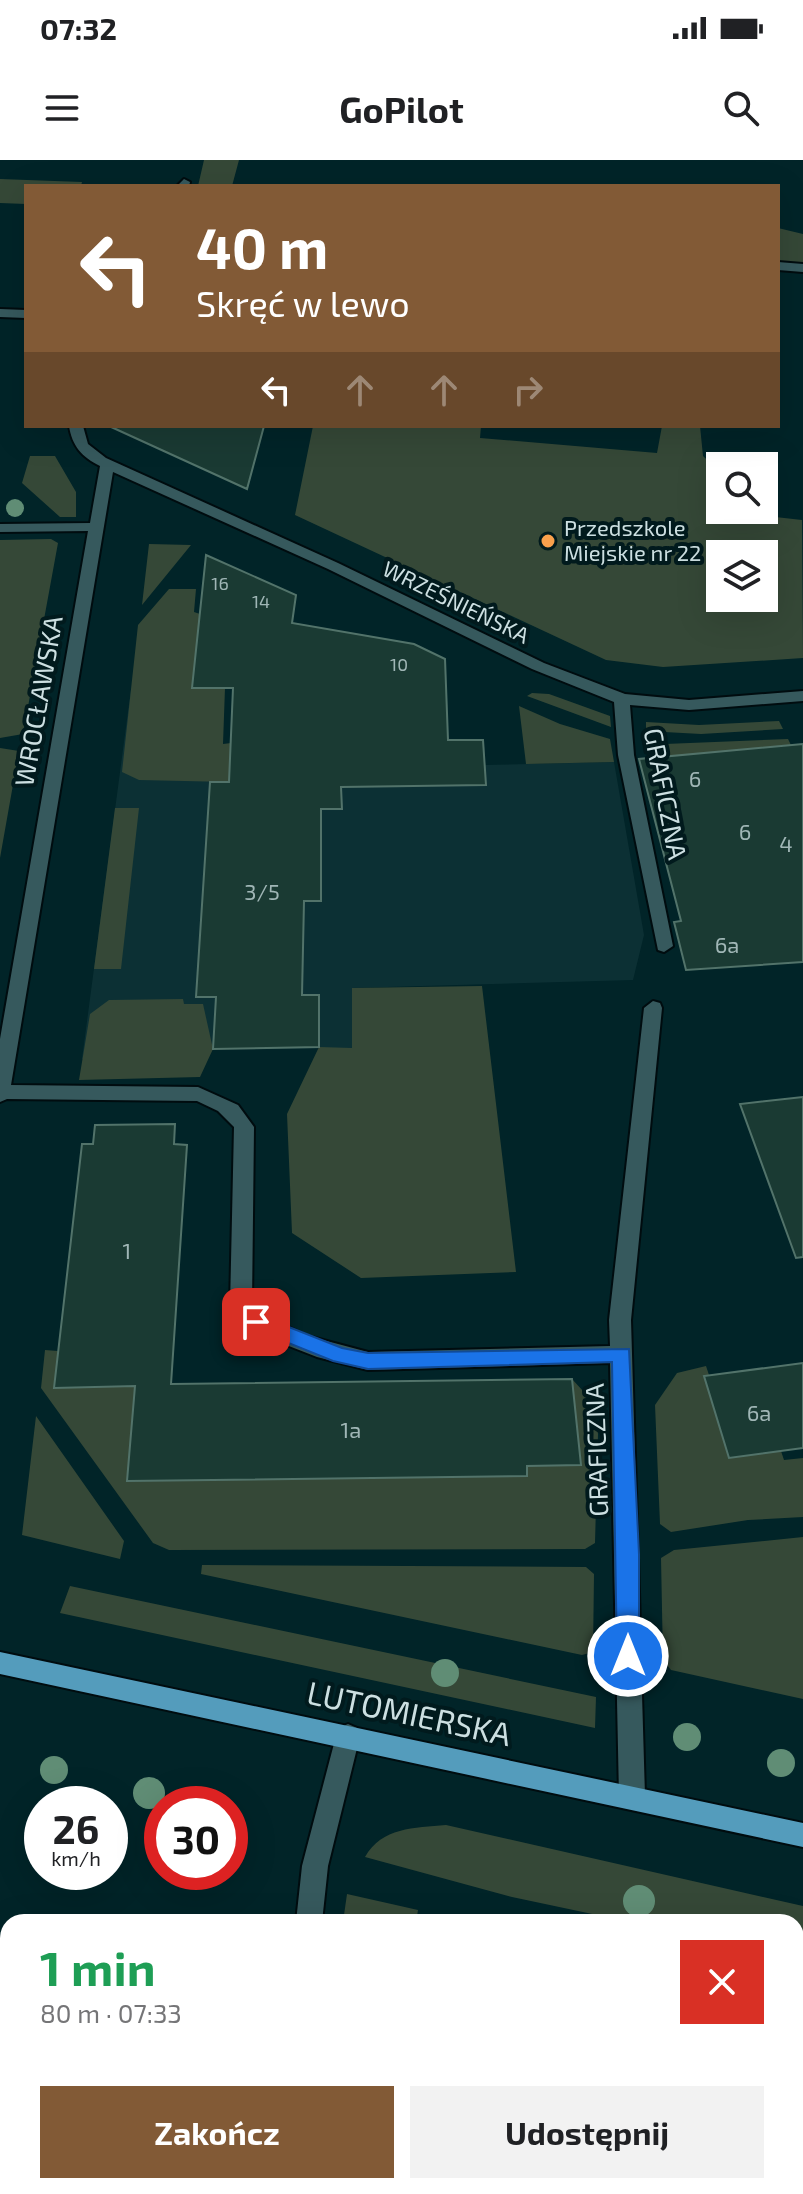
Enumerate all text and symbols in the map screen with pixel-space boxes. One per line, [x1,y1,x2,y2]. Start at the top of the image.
text: 07:32 [40,10,117,46]
icon: menu [40,86,84,130]
icon: search [719,86,763,130]
text: GoPilot [339,87,464,130]
text: 40 m [196,213,328,280]
icon: left [64,216,168,320]
text: Skręć w lewo [196,281,410,324]
icon: left [254,368,298,412]
icon: ahead [338,368,382,412]
icon: ahead [422,368,466,412]
icon: right [506,368,550,412]
map controls [706,452,778,612]
button: search [706,452,778,524]
place label: Przedszkole Miejskie nr 22 [564,514,701,566]
marker: Przedszkole Miejskie nr 22 [539,532,557,550]
button: layers [706,540,778,612]
street label: WRZEŚNIEŃSKA [379,554,534,648]
house number: 16 [211,572,229,594]
house number: 14 [252,590,270,612]
street label: WROCŁAWSKA [7,613,68,789]
house number: 10 [390,653,408,675]
street label: GRAFICZNA [639,725,694,862]
house number: 6 [689,765,701,791]
house number: 6 [739,818,751,844]
house number: 4 [779,830,793,856]
house number: 3/5 [244,878,280,904]
house number: 6a [715,931,739,957]
house number: 1 [123,1237,131,1263]
pin [222,1288,290,1356]
icon: arrive [234,1300,278,1344]
street label: GRAFICZNA [578,1383,613,1517]
house number: 6a [747,1399,771,1425]
house number: 1a [341,1416,361,1442]
position arrow [586,1614,670,1698]
street label: LUTOMIERSKA [304,1672,515,1752]
speed limit sign: 30 [144,1786,248,1890]
text: 26 [53,1804,99,1852]
text: km/h [51,1846,101,1870]
text: 1 min [40,1938,156,1996]
button: close [680,1940,764,2024]
text: 80 m · 07:33 [40,1997,182,2028]
button: Zakończ [40,2086,394,2178]
button: Udostępnij [410,2086,764,2178]

